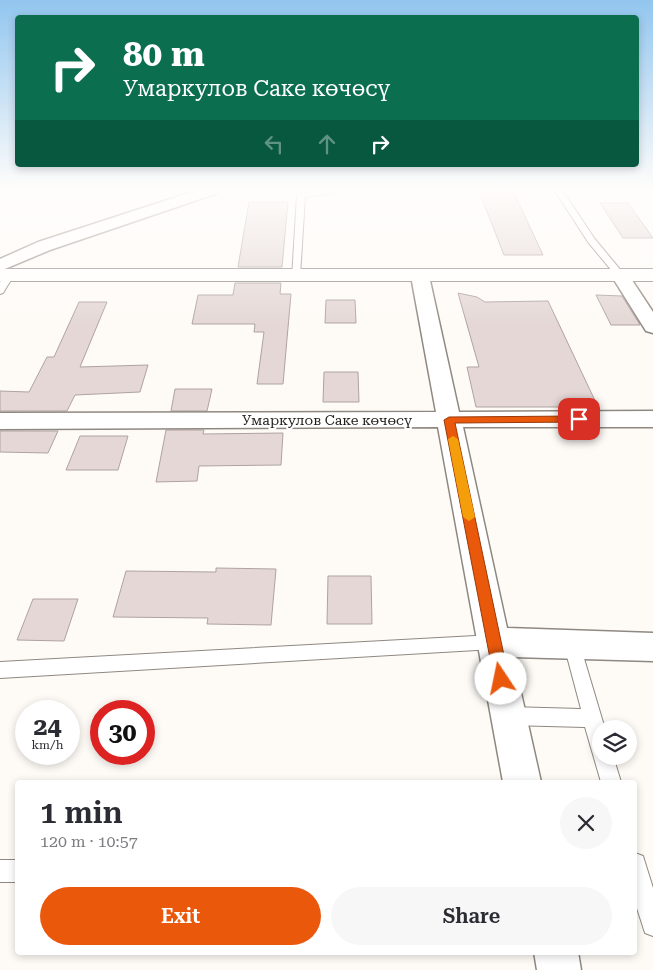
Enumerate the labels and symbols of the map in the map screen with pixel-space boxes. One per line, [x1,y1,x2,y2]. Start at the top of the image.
pin [558,398,600,440]
street label: Умаркулов Саке көчөсү [242,412,413,428]
position arrow [474,652,526,704]
speed limit sign: 30 [90,700,155,765]

